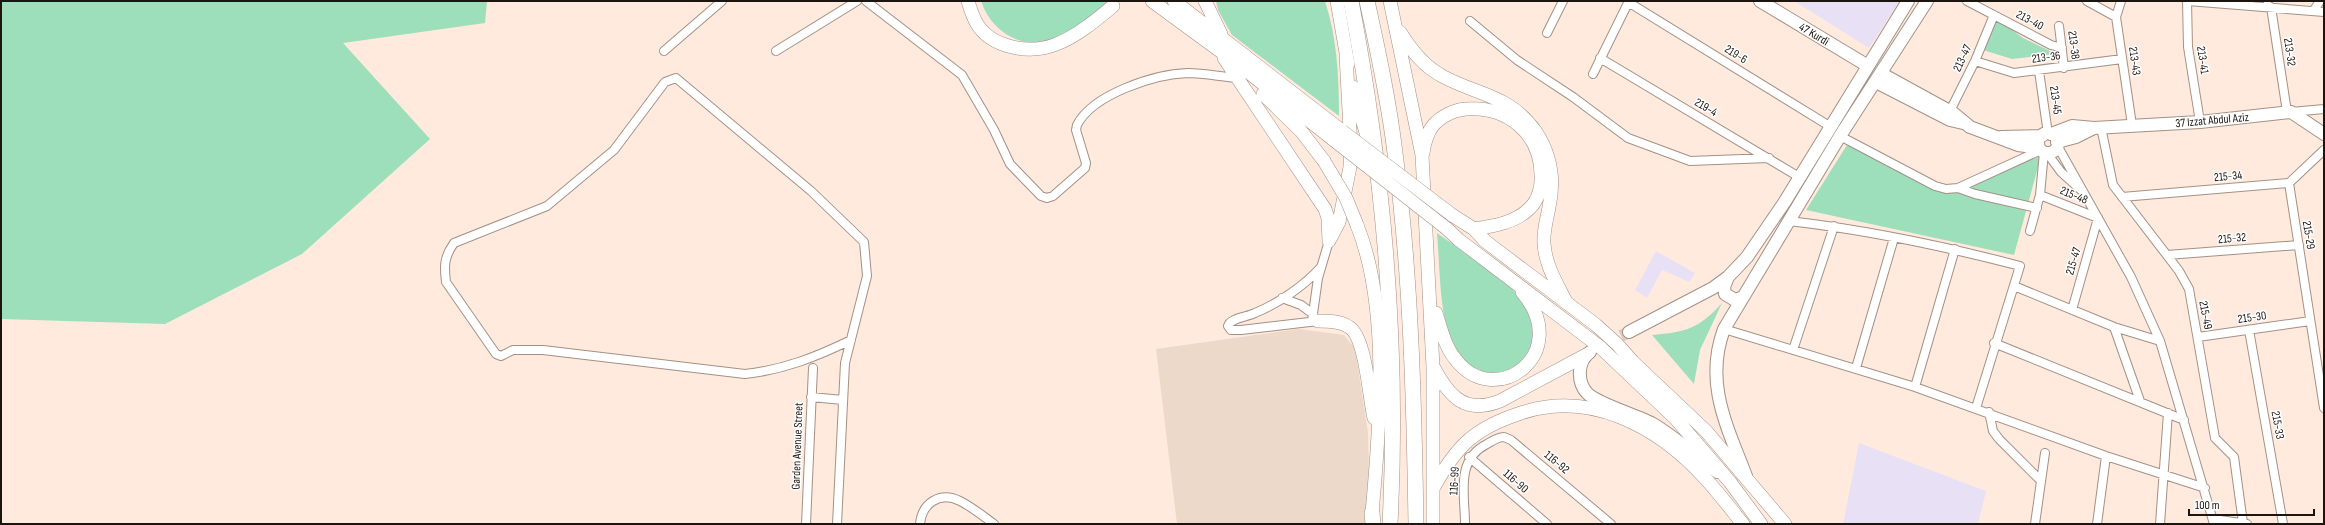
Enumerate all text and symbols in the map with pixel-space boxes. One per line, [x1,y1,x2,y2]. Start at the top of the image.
street label: 213-40 [2013,7,2046,34]
street label: 47 Kurdi [1796,20,1832,49]
street label: 213-38 [2064,30,2083,60]
street label: 213-32 [2280,37,2299,67]
street label: 219-6 [1722,42,1750,67]
street label: 213-47 [1950,42,1975,74]
street label: 213-41 [2193,45,2212,76]
street label: 213-43 [2125,46,2144,76]
street label: 213-36 [2031,48,2061,67]
street label: 213-45 [2046,85,2065,115]
street label: 219-4 [1692,95,1720,120]
street label: 37 Izzat Abdul Aziz [2175,110,2250,131]
street label: 215-34 [2213,168,2243,185]
street label: 215-48 [2058,183,2090,208]
street label: 215-29 [2299,220,2318,250]
street label: 215-32 [2217,230,2247,247]
street label: 215-47 [2062,245,2085,277]
street label: 215-49 [2195,300,2216,331]
street label: 215-30 [2237,308,2267,327]
street label: Garden Avenue Street [788,402,807,490]
street label: 215-33 [2268,410,2287,440]
street label: 116-92 [1541,448,1572,477]
street label: 116-99 [1446,466,1463,496]
street label: 116-90 [1500,466,1531,496]
scale bar [2189,491,2314,517]
text: 100 m [2195,498,2220,513]

